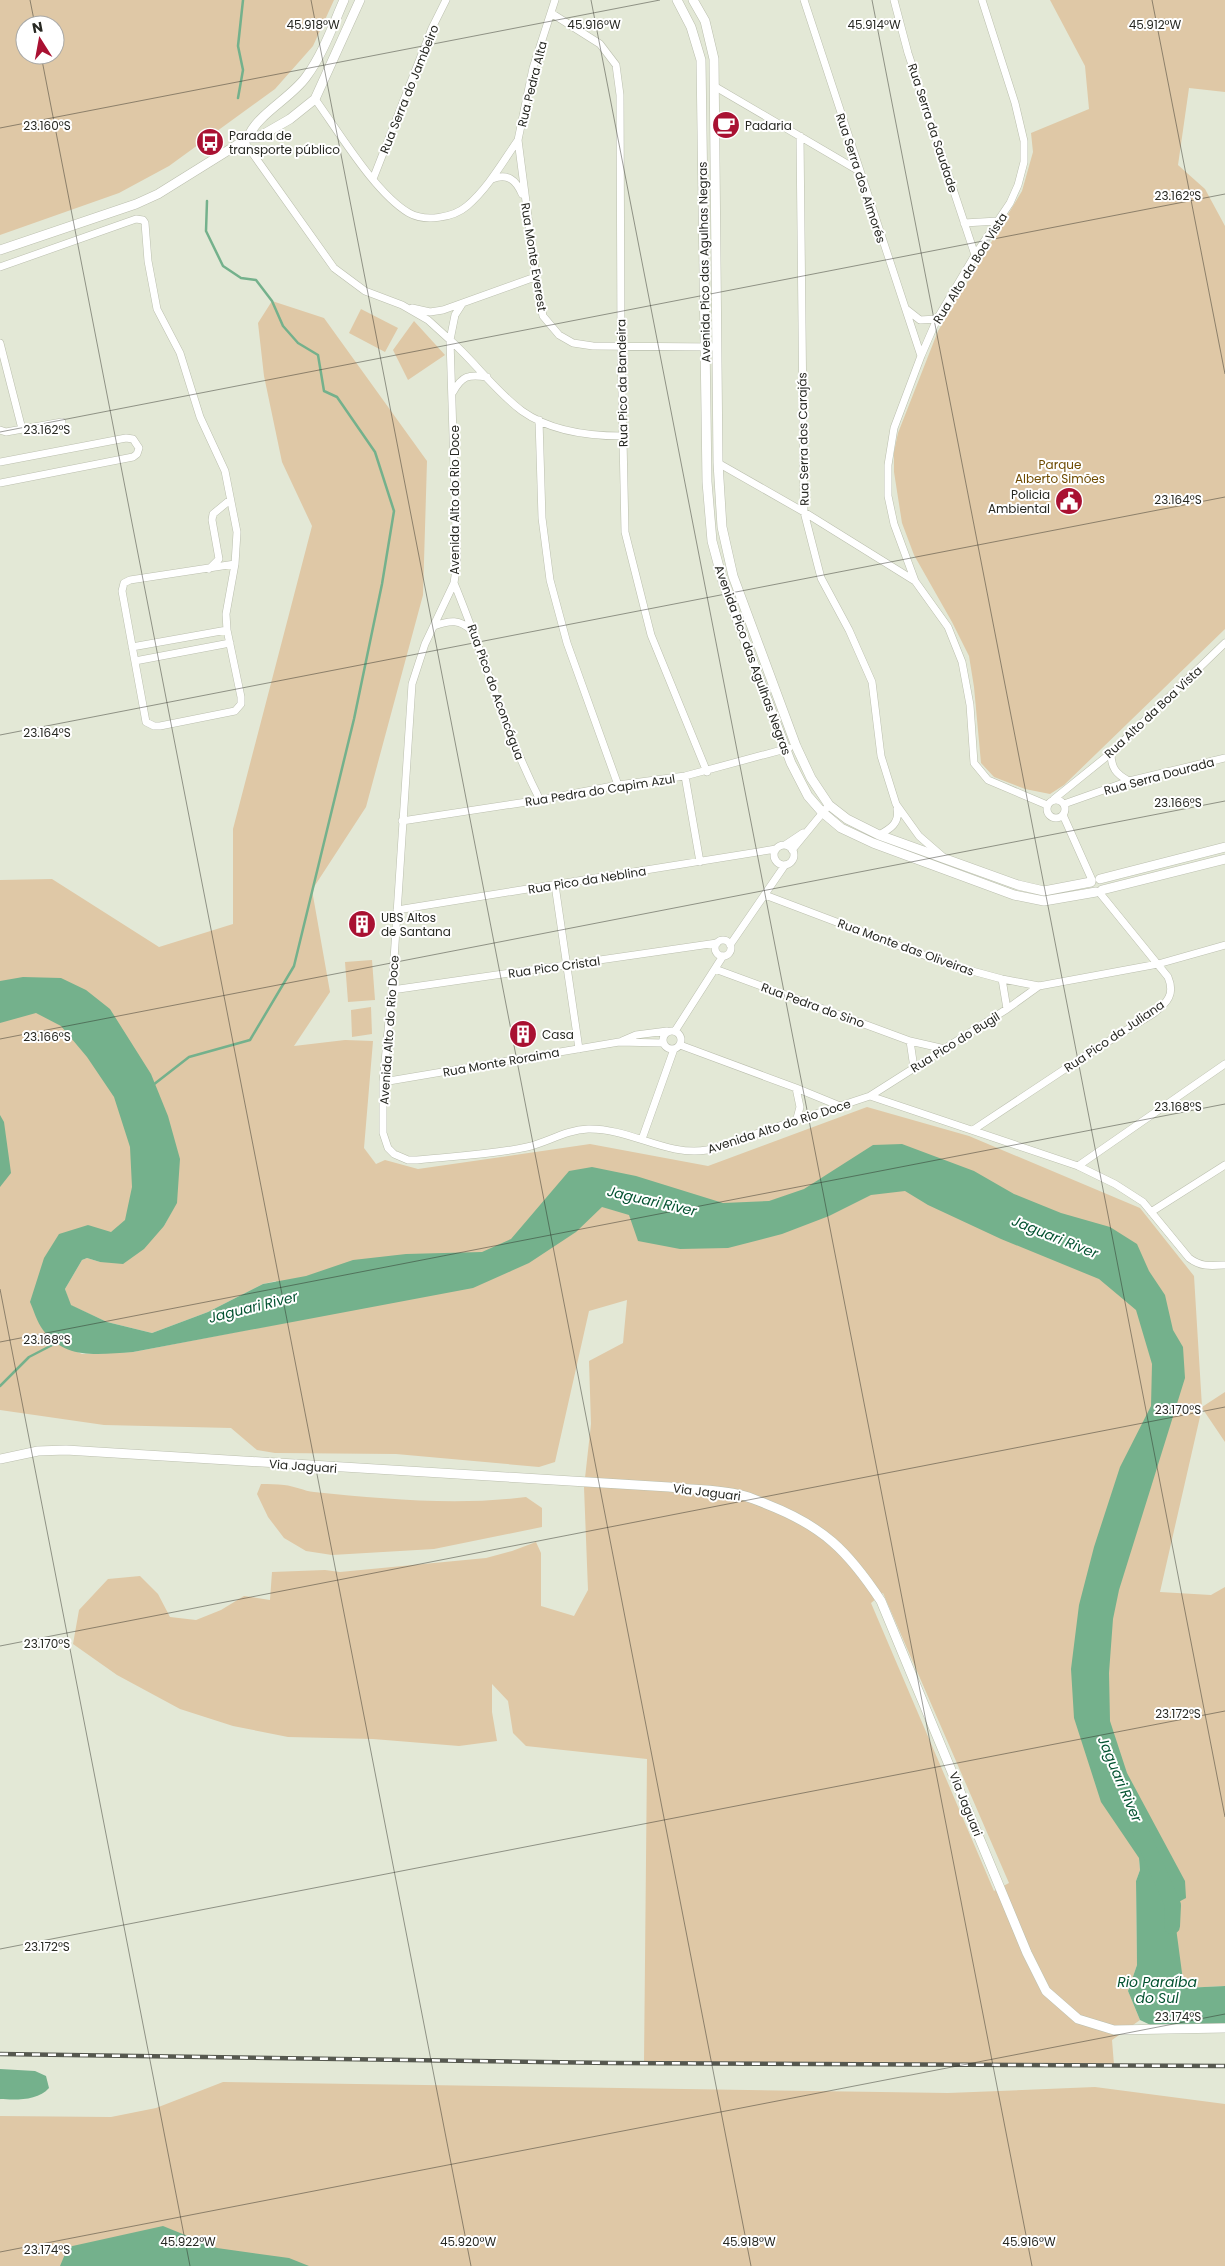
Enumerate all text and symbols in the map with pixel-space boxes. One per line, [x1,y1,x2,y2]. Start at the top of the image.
north arrow [15,15,65,65]
text: N [30,16,45,38]
text: 45.918°W [286,16,340,33]
text: 45.916°W [567,16,621,33]
text: 45.914°W [847,16,901,33]
text: 45.912°W [1129,16,1182,33]
street label: Rua Serra do Jambeiro [375,22,443,156]
street label: Rua Pedra Alta [513,39,551,129]
street label: Rua Serra da Saudade [904,61,962,195]
cafe icon: Padaria [711,110,741,140]
street label: Rua Serra dos Aimorés [832,111,890,245]
text: 23.160°S [23,117,71,134]
place label: Padaria [745,117,792,134]
bus stop icon: Parada de transporte público [195,127,225,157]
place label: Parada de transporte público [229,127,340,158]
street label: Avenida Pico das Agulhas Negras [694,161,714,363]
text: 23.162°S [1155,187,1201,204]
street label: Rua Monte Everest [517,201,551,313]
street label: Rua Alto da Boa Vista [929,209,1011,327]
street label: Rua Pico da Bandeira [612,319,632,447]
street label: Rua Serra dos Carajás [793,372,813,506]
text: 23.162°S [24,421,70,438]
street label: Avenida Alto do Rio Doce [446,425,463,575]
park label: Parque Alberto Simões [1015,456,1105,487]
place label: Policia Ambiental [988,486,1050,517]
public building icon: Policia Ambiental [1054,486,1084,516]
text: 23.164°S [1154,491,1202,508]
street label: Avenida Pico das Agulhas Negras [711,563,795,757]
street label: Rua Pico do Aconcágua [463,622,529,762]
street label: Rua Alto da Boa Vista [1100,662,1206,762]
text: 23.164°S [23,724,71,741]
street label: Rua Serra Dourada [1102,753,1216,799]
street label: Rua Pedra do Capim Azul [524,770,676,810]
text: 23.166°S [1154,794,1202,811]
street label: Rua Pico da Neblina [527,862,647,898]
building icon: UBS Altos de Santana [347,909,377,939]
place label: UBS Altos de Santana [381,909,451,940]
street label: Rua Monte das Oliveiras [835,914,977,980]
street label: Rua Pico Cristal [507,952,601,982]
street label: Avenida Alto do Rio Doce [375,955,403,1105]
street label: Rua Pedra do Sino [759,978,867,1032]
street label: Rua Pico da Juliana [1060,996,1168,1076]
street label: Rua Pico do Bugil [907,1008,1003,1076]
building icon: Casa [508,1019,538,1049]
place label: Casa [542,1026,574,1043]
text: 23.166°S [23,1028,71,1045]
street label: Rua Monte Roraima [441,1043,561,1081]
street label: Avenida Alto do Rio Doce [705,1095,853,1157]
text: 23.168°S [1154,1098,1202,1115]
water label: Jaguari River [605,1181,699,1221]
water label: Jaguari River [1009,1211,1102,1264]
water label: Jaguari River [206,1286,300,1328]
text: 23.168°S [23,1331,71,1348]
text: 23.170°S [1155,1401,1201,1418]
street label: Via Jaguari [268,1455,338,1477]
street label: Via Jaguari [672,1479,742,1505]
text: 23.170°S [24,1635,70,1652]
text: 23.172°S [1155,1705,1201,1722]
water label: Jaguari River [1093,1733,1147,1826]
street label: Via Jaguari [945,1769,987,1839]
text: 23.172°S [24,1938,70,1955]
water label: Rio Paraíba do Sul [1117,1972,1197,2008]
text: 23.174°S [1155,2008,1201,2025]
text: 45.922°W [160,2233,216,2250]
text: 45.920°W [440,2233,496,2250]
text: 45.918°W [722,2233,776,2250]
text: 45.916°W [1002,2233,1056,2250]
text: 23.174°S [24,2241,70,2258]

